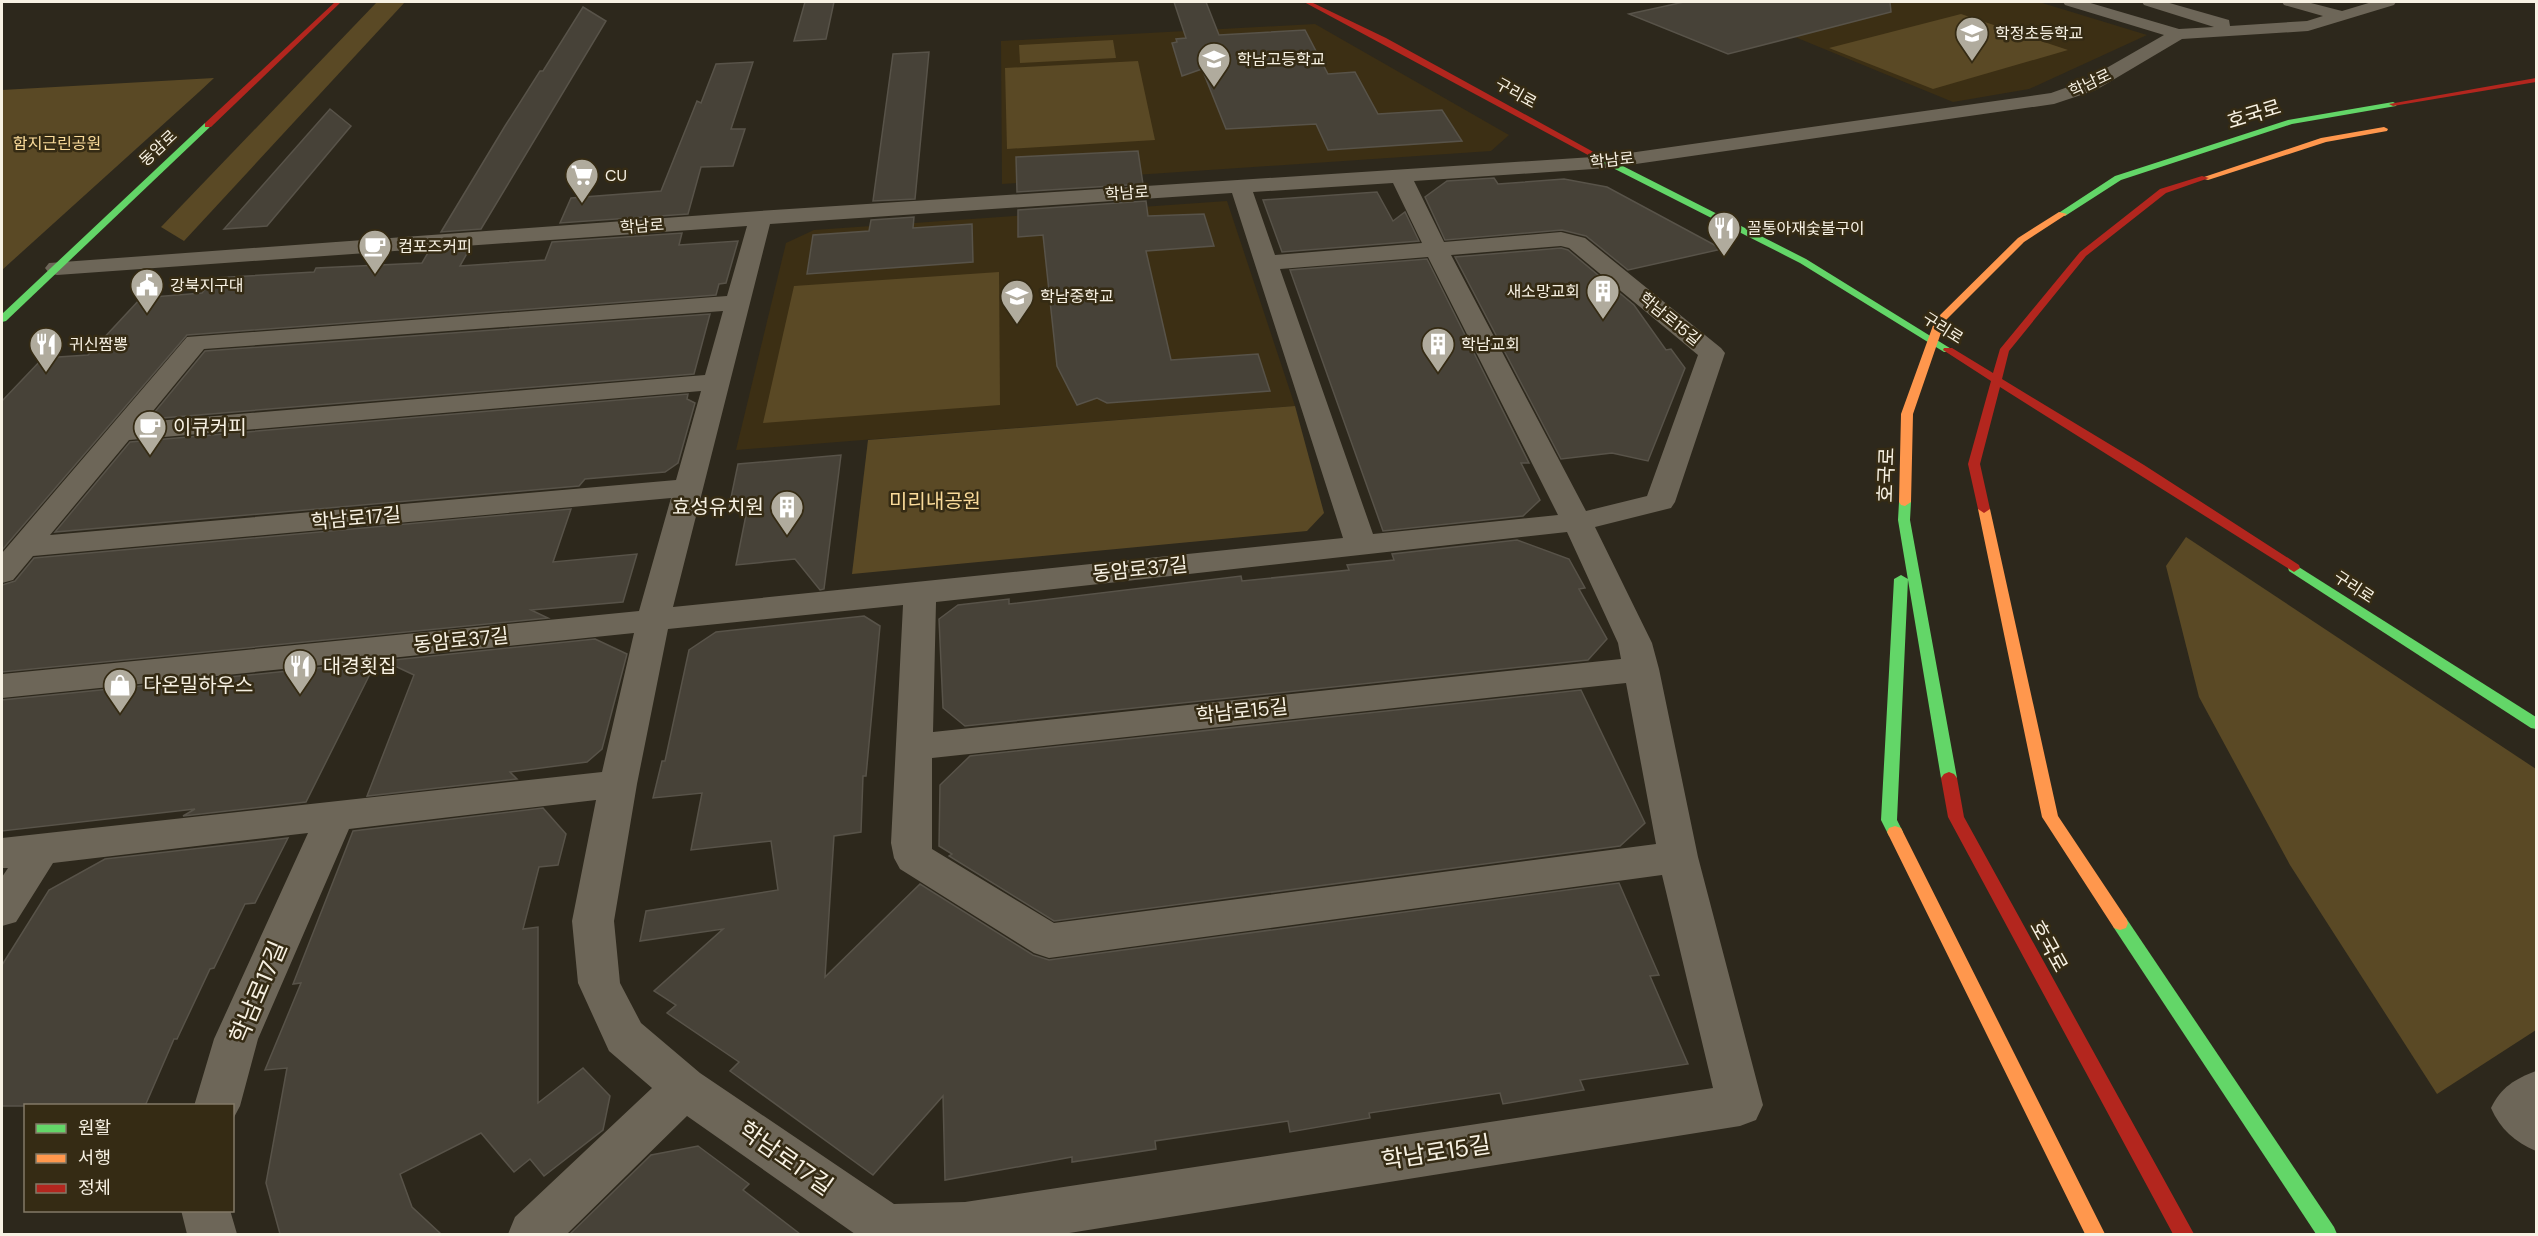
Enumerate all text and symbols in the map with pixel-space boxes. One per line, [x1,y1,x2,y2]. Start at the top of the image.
school or university icon: 학정초등학교 [1954,15,1990,62]
place label: 학정초등학교 [1995,23,2083,44]
school or university icon: 학남고등학교 [1196,41,1232,88]
place label: 학남고등학교 [1237,49,1325,70]
street label: 학남로 [2066,64,2115,102]
street label: 구리로 [1492,73,1541,113]
street label: 호국로 [2224,93,2284,135]
street label: 동암로 [135,125,182,171]
park label: 함지근린공원 [13,133,101,154]
street label: 학남로 [1589,147,1635,173]
supermarket icon: CU [564,157,600,204]
place label: CU [605,165,627,186]
street label: 학남로 [1104,181,1150,205]
restaurant icon: 꼴통아재숯불구이 [1706,210,1742,257]
street label: 학남로 [619,214,665,238]
place label: 꼴통아재숯불구이 [1747,218,1865,239]
cafe icon: 컴포즈커피 [357,228,393,275]
place label: 컴포즈커피 [398,236,472,257]
public building icon: 강북지구대 [129,267,165,314]
building icon: 새소망교회 [1585,273,1621,320]
place label: 강북지구대 [170,275,244,296]
school or university icon: 학남중학교 [999,278,1035,325]
place label: 새소망교회 [1506,281,1580,302]
place label: 학남중학교 [1040,286,1114,307]
street label: 학남로15길 [1635,288,1705,350]
street label: 구리로 [1919,307,1968,349]
restaurant icon: 귀신짬뽕 [28,326,64,373]
building icon: 학남교회 [1420,326,1456,373]
place label: 귀신짬뽕 [69,334,128,355]
place label: 학남교회 [1461,334,1520,355]
cafe icon: 이큐커피 [132,409,168,456]
place label: 이큐커피 [173,414,247,440]
street label: 호국로 [1872,447,1900,503]
park label: 미리내공원 [889,488,981,514]
building icon: 효성유치원 [769,489,805,536]
place label: 효성유치원 [672,494,764,520]
street label: 학남로17길 [310,501,402,535]
street label: 동암로37길 [1091,551,1189,587]
street label: 구리로 [2330,566,2378,608]
street label: 동암로37길 [412,622,510,658]
restaurant icon: 대경횟집 [282,648,318,695]
place label: 대경횟집 [323,653,397,679]
shop icon: 다온밀하우스 [102,667,138,714]
place label: 다온밀하우스 [143,672,253,698]
street label: 학남로15길 [1195,693,1289,729]
street label: 호국로 [2024,916,2074,976]
street label: 학남로17길 [223,936,293,1048]
legend [24,1104,234,1212]
street label: 학남로17길 [733,1114,839,1202]
text: 원활 [78,1116,111,1140]
street label: 학남로15길 [1379,1128,1493,1176]
text: 서행 [78,1146,111,1170]
text: 정체 [78,1176,111,1200]

